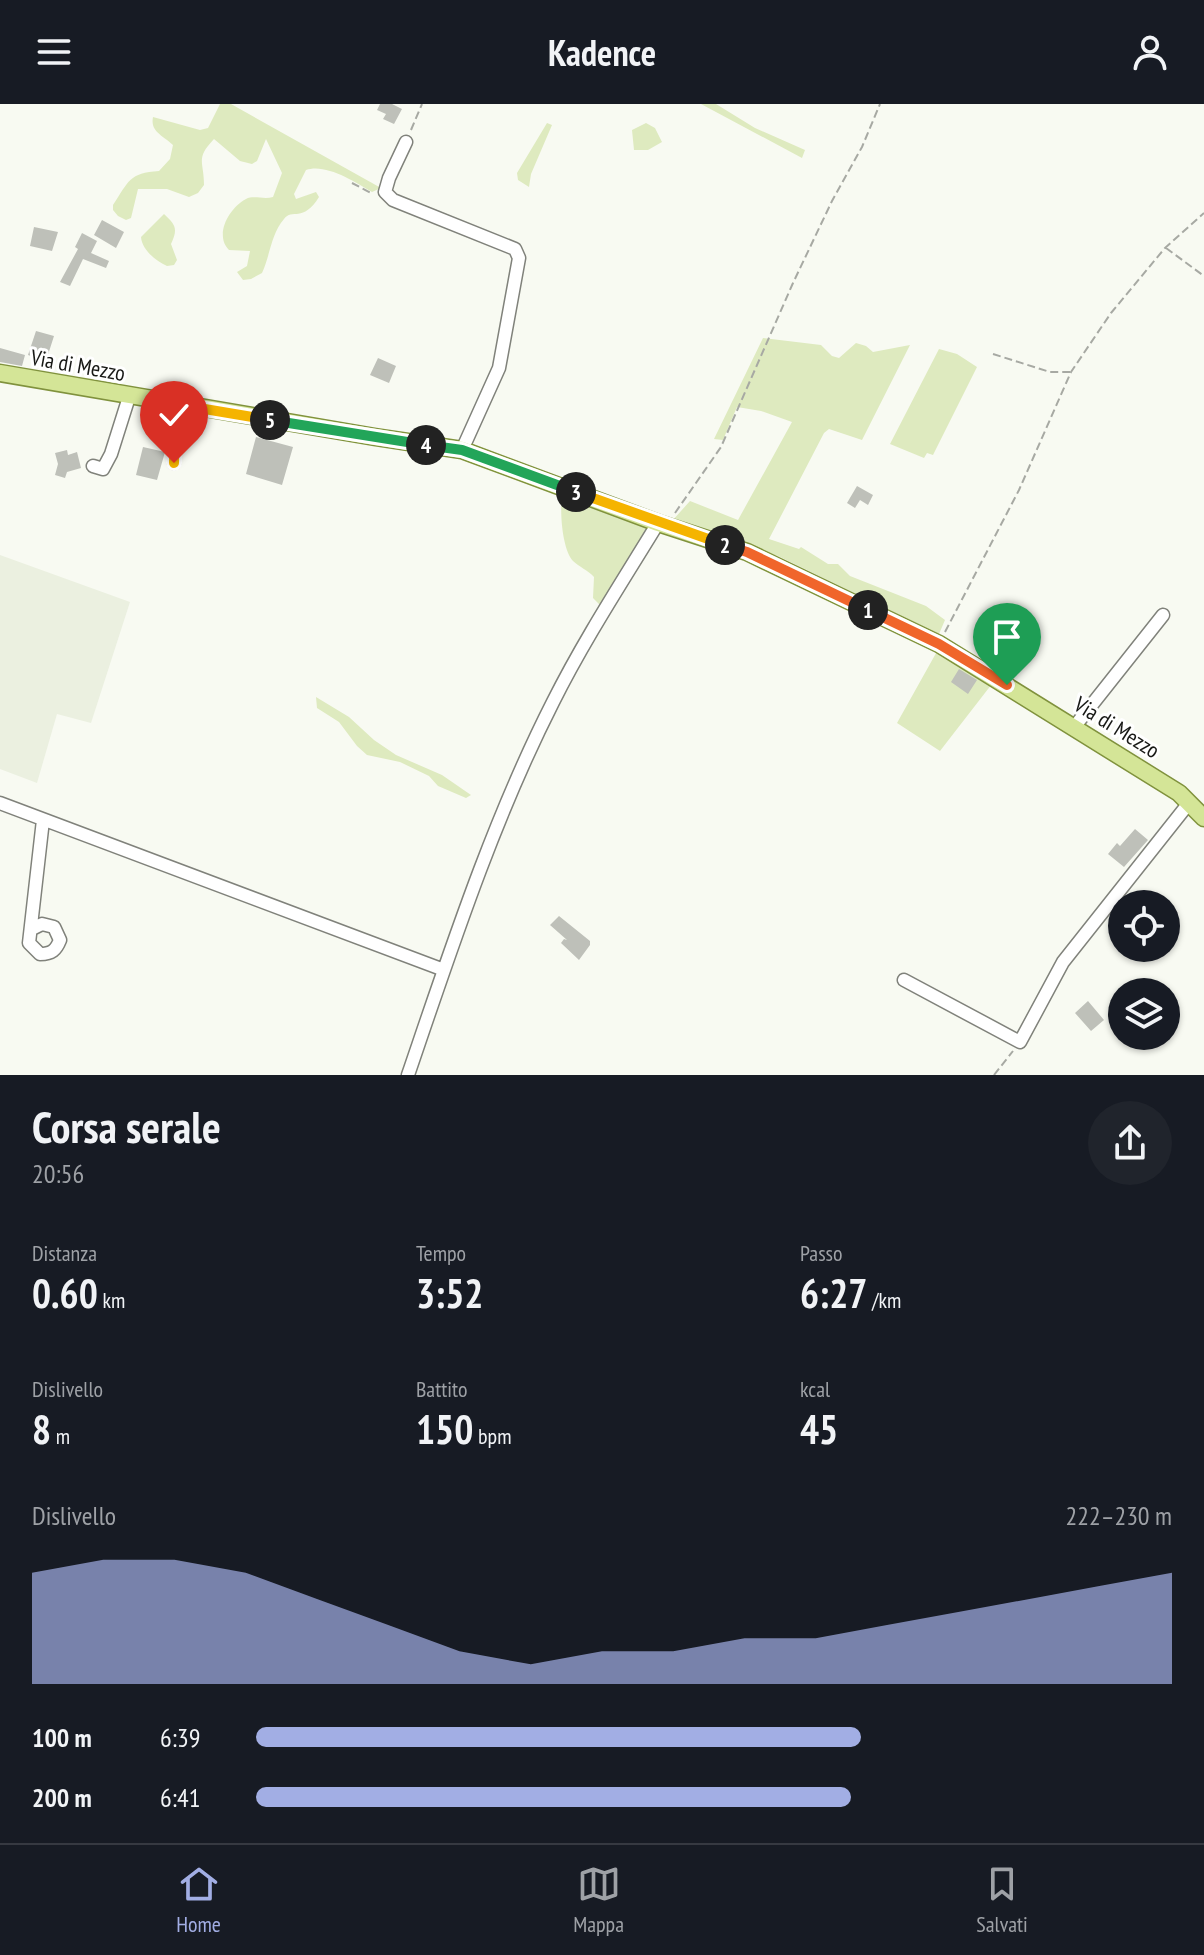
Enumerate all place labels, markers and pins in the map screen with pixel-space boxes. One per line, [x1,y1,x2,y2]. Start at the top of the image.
pin [140,381,208,463]
pin: 5 [250,400,290,440]
pin: 4 [406,425,446,465]
pin: 3 [556,472,596,512]
pin: 2 [705,525,745,565]
pin: 1 [848,590,888,630]
pin [973,603,1041,685]

